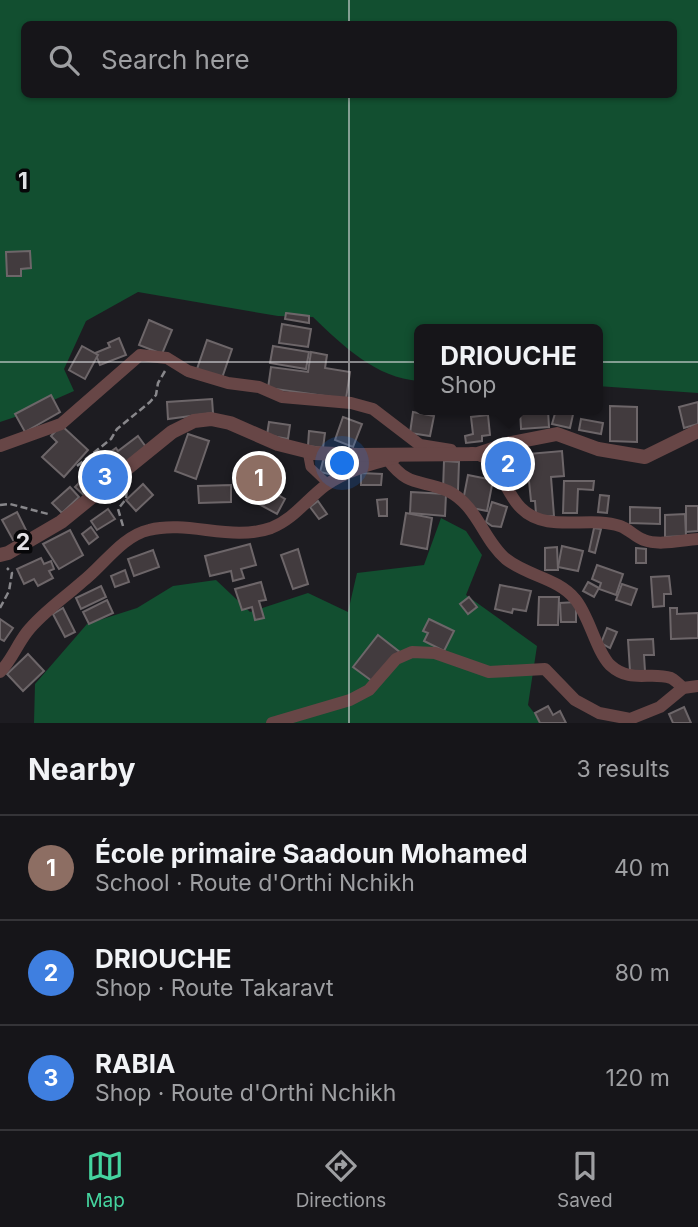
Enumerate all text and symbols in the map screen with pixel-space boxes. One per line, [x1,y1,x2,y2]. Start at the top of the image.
search box [21,21,677,98]
icon: search [45,41,83,79]
text: Search here [101,44,250,75]
text: 1 [18,167,28,195]
popup [414,324,603,415]
text: DRIOUCHE [440,340,577,371]
text: Shop [440,371,496,399]
pin: 2 [485,438,531,490]
your location [325,446,359,480]
pin: 3 [82,451,128,503]
pin: 1 [236,452,282,504]
text: 2 [16,528,30,556]
text: Nearby [28,751,136,787]
text: 3 results [577,755,670,783]
text: École primaire Saadoun Mohamed [95,838,528,869]
text: 1 [46,854,56,882]
text: 40 m [614,854,670,882]
text: School · Route d'Orthi Nchikh [95,869,415,897]
text: DRIOUCHE [95,943,232,974]
text: 2 [44,959,58,987]
text: 80 m [615,959,670,987]
text: Shop · Route Takaravt [95,974,333,1002]
text: RABIA [95,1048,175,1079]
text: 3 [44,1064,58,1092]
text: 120 m [605,1064,670,1092]
text: Shop · Route d'Orthi Nchikh [95,1079,396,1107]
tab: Map [85,1147,125,1212]
tab: Directions [296,1147,386,1212]
tab: Saved [557,1147,613,1212]

